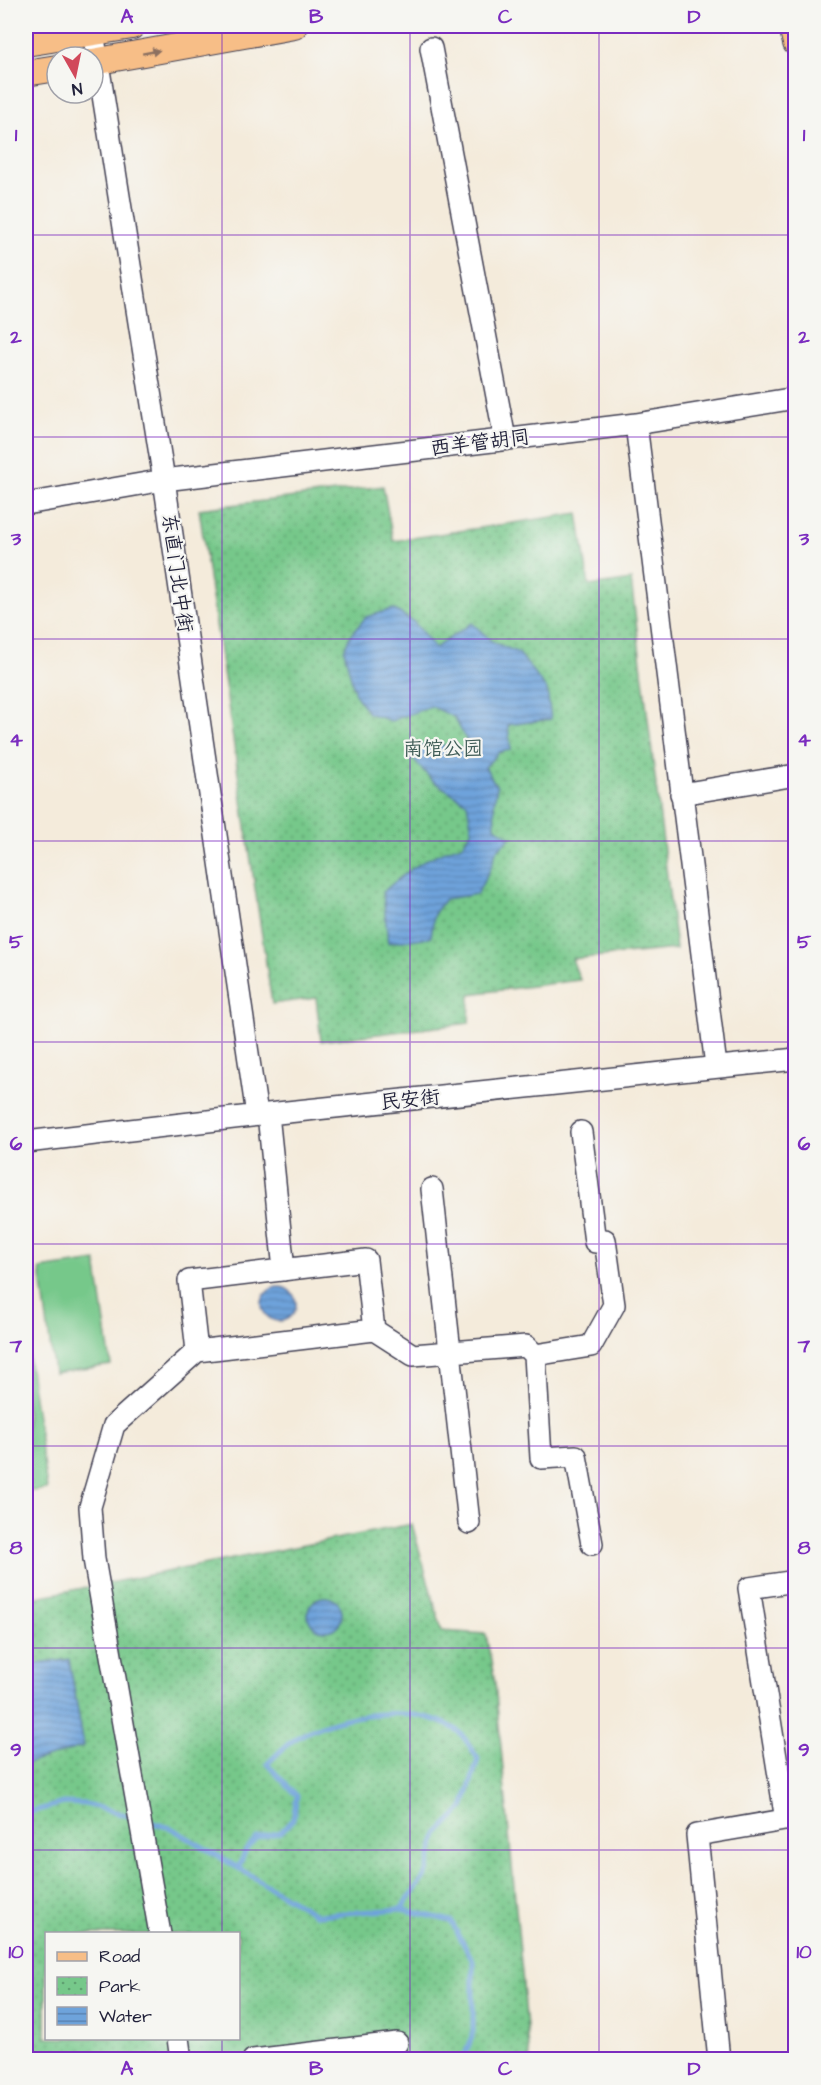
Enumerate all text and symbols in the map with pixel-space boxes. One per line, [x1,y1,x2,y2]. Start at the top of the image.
text: A [121,3,134,31]
text: B [309,3,324,31]
text: C [498,3,513,31]
text: D [688,3,701,31]
north arrow [45,45,105,105]
one-way arrow [141,47,160,56]
text: N [71,77,84,100]
text: 1 [15,121,18,149]
text: 1 [803,121,806,149]
text: 2 [9,323,22,351]
text: 2 [797,323,810,351]
street label: 西羊管胡同 [429,423,531,463]
street label: 东直门北中街 [155,512,199,635]
text: 3 [10,525,22,553]
text: 3 [798,525,810,553]
text: 4 [9,726,23,754]
text: 4 [797,726,811,754]
park label: 南馆公园 [403,735,483,763]
text: 5 [9,928,24,956]
text: 5 [797,928,812,956]
street label: 民安街 [379,1083,441,1117]
text: 6 [10,1130,23,1158]
text: 6 [798,1130,811,1158]
text: 7 [9,1332,23,1360]
text: 7 [797,1332,811,1360]
text: 8 [10,1534,23,1562]
text: 8 [798,1534,811,1562]
text: 9 [10,1736,22,1764]
text: 9 [798,1736,810,1764]
legend [45,1932,240,2040]
text: 10 [8,1938,24,1966]
text: 10 [796,1938,812,1966]
text: Road [99,1944,140,1969]
text: Park [99,1974,141,1999]
text: Water [99,2004,152,2029]
text: A [121,2055,134,2083]
text: B [309,2055,324,2083]
text: C [498,2055,513,2083]
text: D [688,2055,701,2083]

